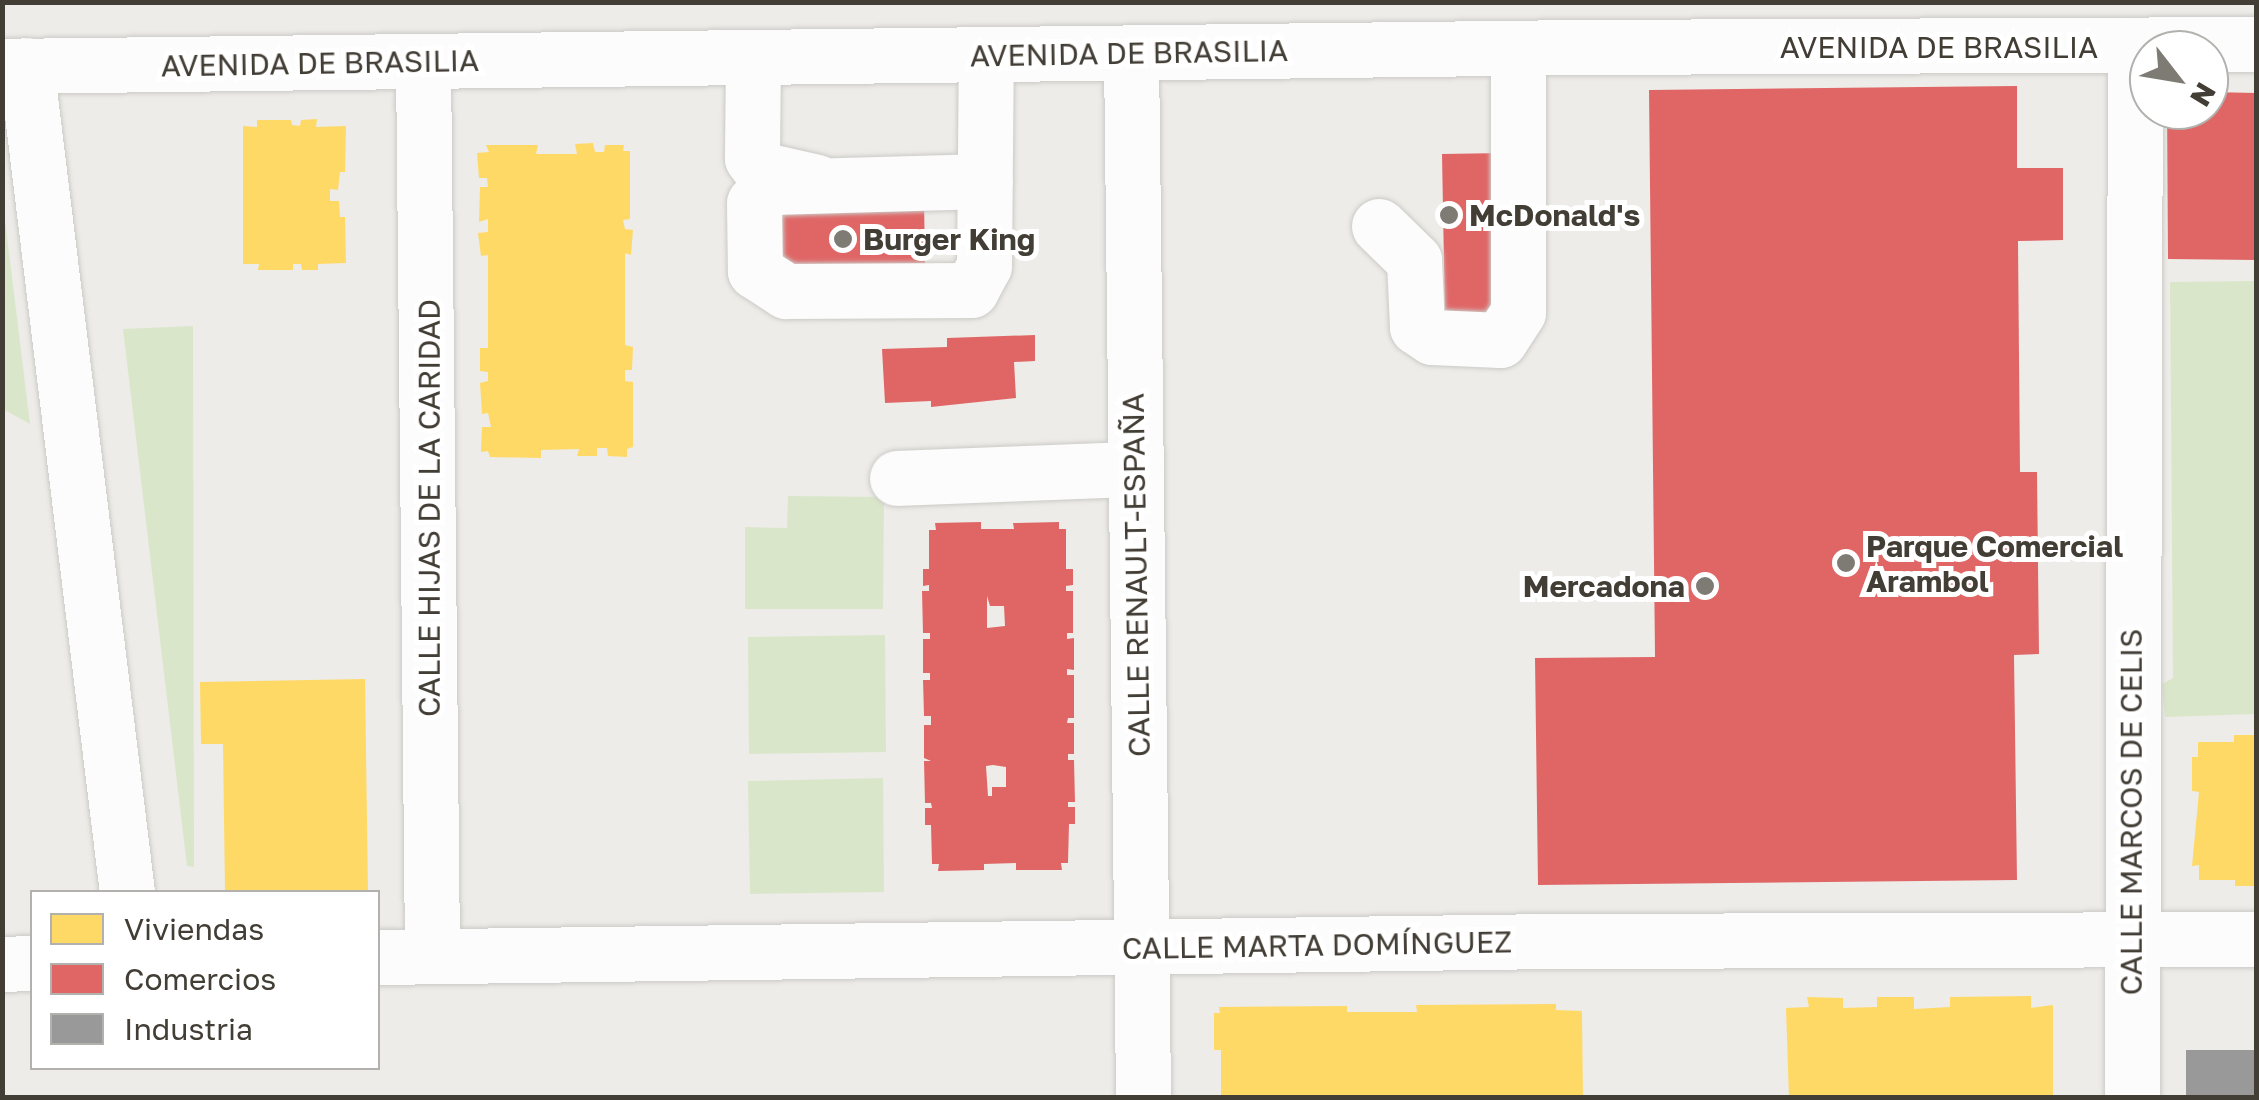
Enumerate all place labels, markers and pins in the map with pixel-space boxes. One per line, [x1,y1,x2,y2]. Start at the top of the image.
place label: McDonald's [1469,197,1640,233]
marker: McDonald's [1438,204,1460,226]
place label: Burger King [863,221,1035,257]
marker: Burger King [832,228,854,250]
place label: Parque Comercial Arambol [1866,528,2123,598]
marker: Parque Comercial Arambol [1835,552,1857,574]
place label: Mercadona [1523,568,1685,604]
marker: Mercadona [1694,575,1716,597]

